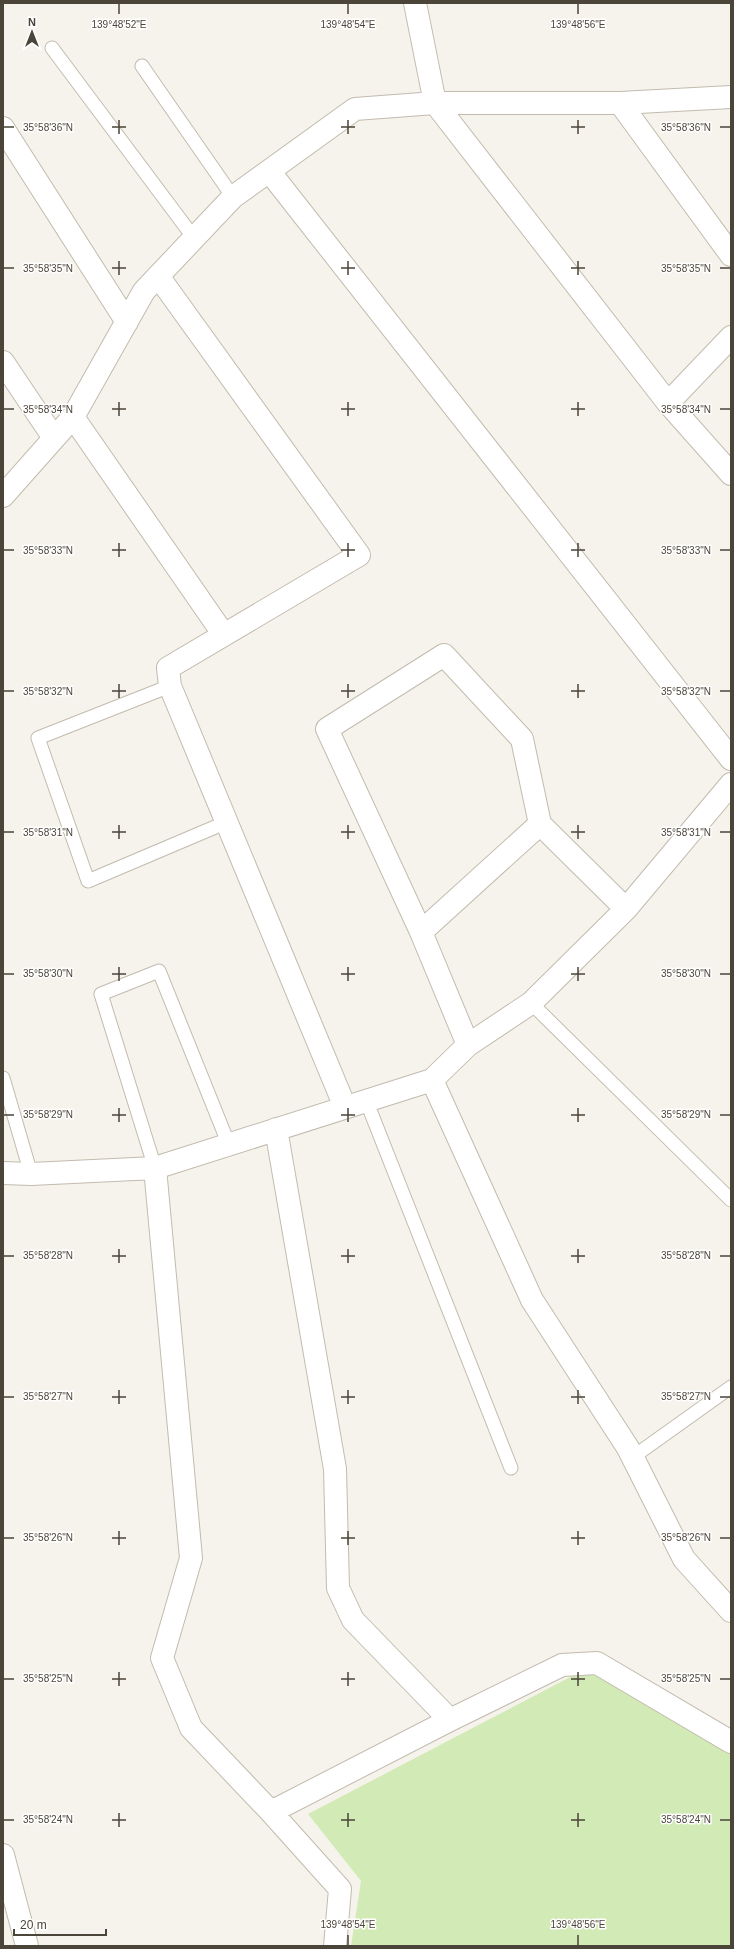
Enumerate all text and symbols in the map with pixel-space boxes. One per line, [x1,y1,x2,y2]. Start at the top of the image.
north arrow [12,12,52,52]
text: N [28,16,36,28]
text: 139°48'52"E [91,19,147,30]
text: 139°48'54"E [320,19,376,30]
text: 139°48'56"E [550,19,606,30]
text: 35°58'36"N [23,122,73,133]
text: 35°58'36"N [661,122,711,133]
text: 35°58'35"N [23,263,73,274]
text: 35°58'35"N [661,263,711,274]
text: 35°58'34"N [23,404,73,415]
text: 35°58'34"N [661,404,711,415]
text: 35°58'33"N [23,545,73,556]
text: 35°58'33"N [661,545,711,556]
text: 35°58'32"N [23,686,73,697]
text: 35°58'32"N [661,686,711,697]
text: 35°58'31"N [23,827,73,838]
text: 35°58'31"N [661,827,711,838]
text: 35°58'30"N [23,968,73,979]
text: 35°58'30"N [661,968,711,979]
text: 35°58'29"N [23,1109,73,1120]
text: 35°58'29"N [661,1109,711,1120]
text: 35°58'28"N [23,1250,73,1261]
text: 35°58'28"N [661,1250,711,1261]
text: 35°58'27"N [23,1391,73,1402]
text: 35°58'27"N [661,1391,711,1402]
text: 35°58'26"N [23,1532,73,1543]
text: 35°58'26"N [661,1532,711,1543]
text: 35°58'25"N [23,1673,73,1684]
text: 35°58'25"N [661,1673,711,1684]
text: 35°58'24"N [23,1814,73,1825]
text: 35°58'24"N [661,1814,711,1825]
scale bar [14,1911,106,1937]
text: 20 m [20,1918,47,1932]
text: 139°48'54"E [320,1919,376,1930]
text: 139°48'56"E [550,1919,606,1930]

